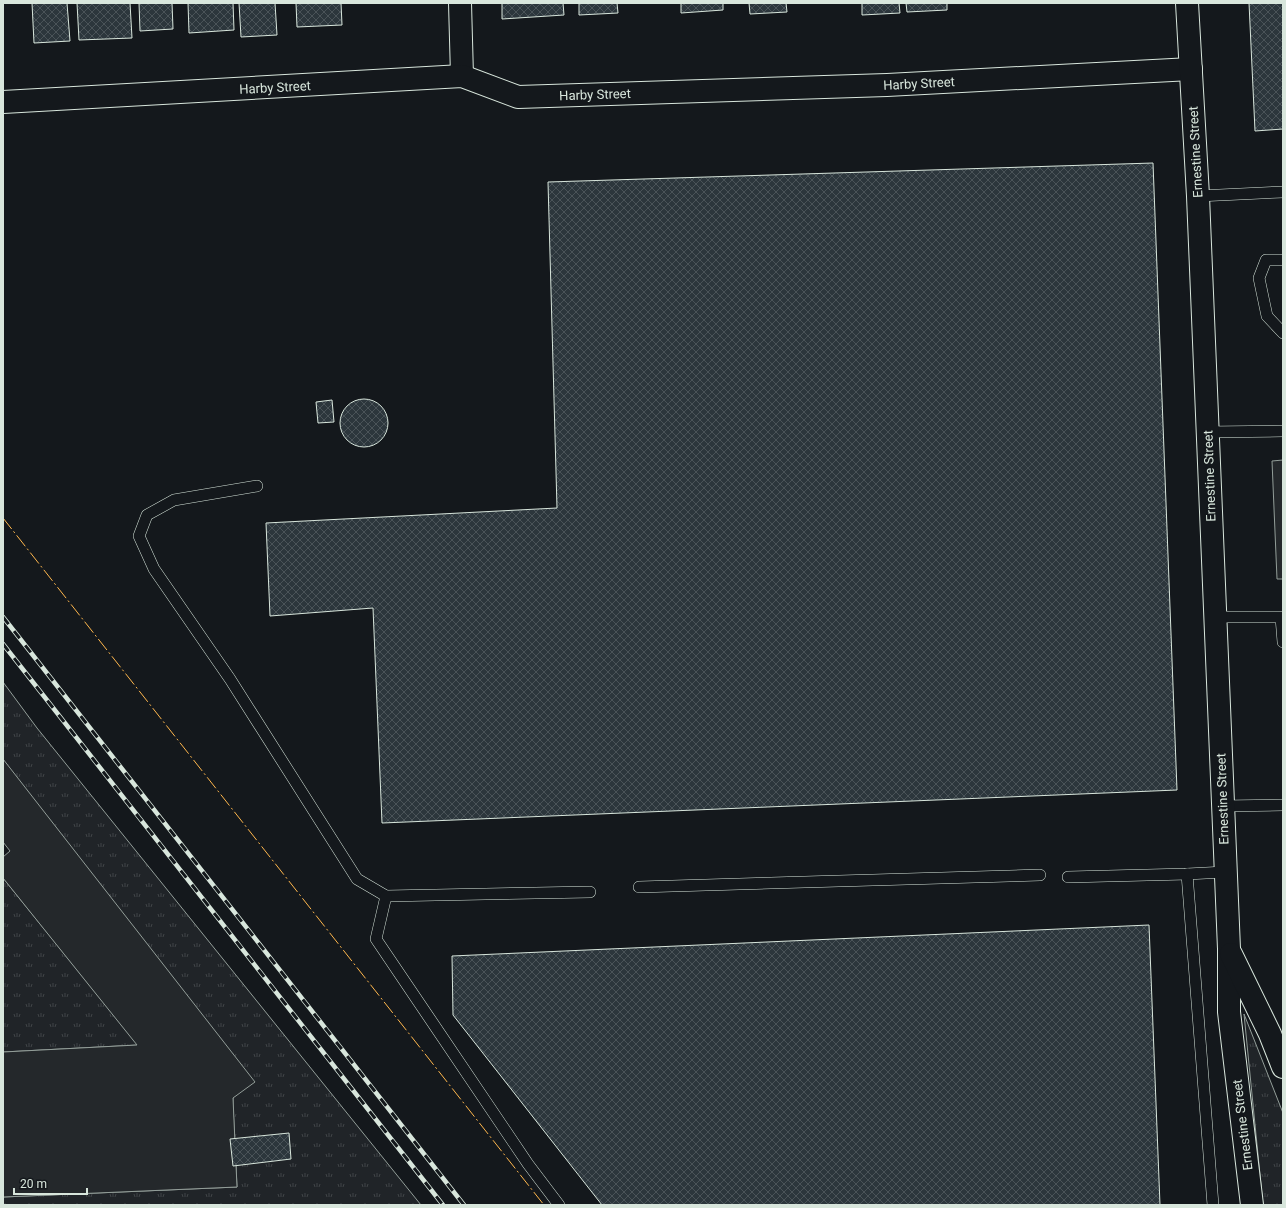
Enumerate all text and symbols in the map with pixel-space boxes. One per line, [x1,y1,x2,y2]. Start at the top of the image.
street label: Harby Street [883,74,955,93]
street label: Harby Street [239,78,311,97]
street label: Harby Street [559,86,631,103]
street label: Ernestine Street [1186,106,1205,198]
street label: Ernestine Street [1200,430,1219,522]
street label: Ernestine Street [1213,753,1232,845]
street label: Ernestine Street [1229,1079,1256,1171]
scale bar [14,1170,87,1196]
text: 20 m [20,1177,47,1191]

